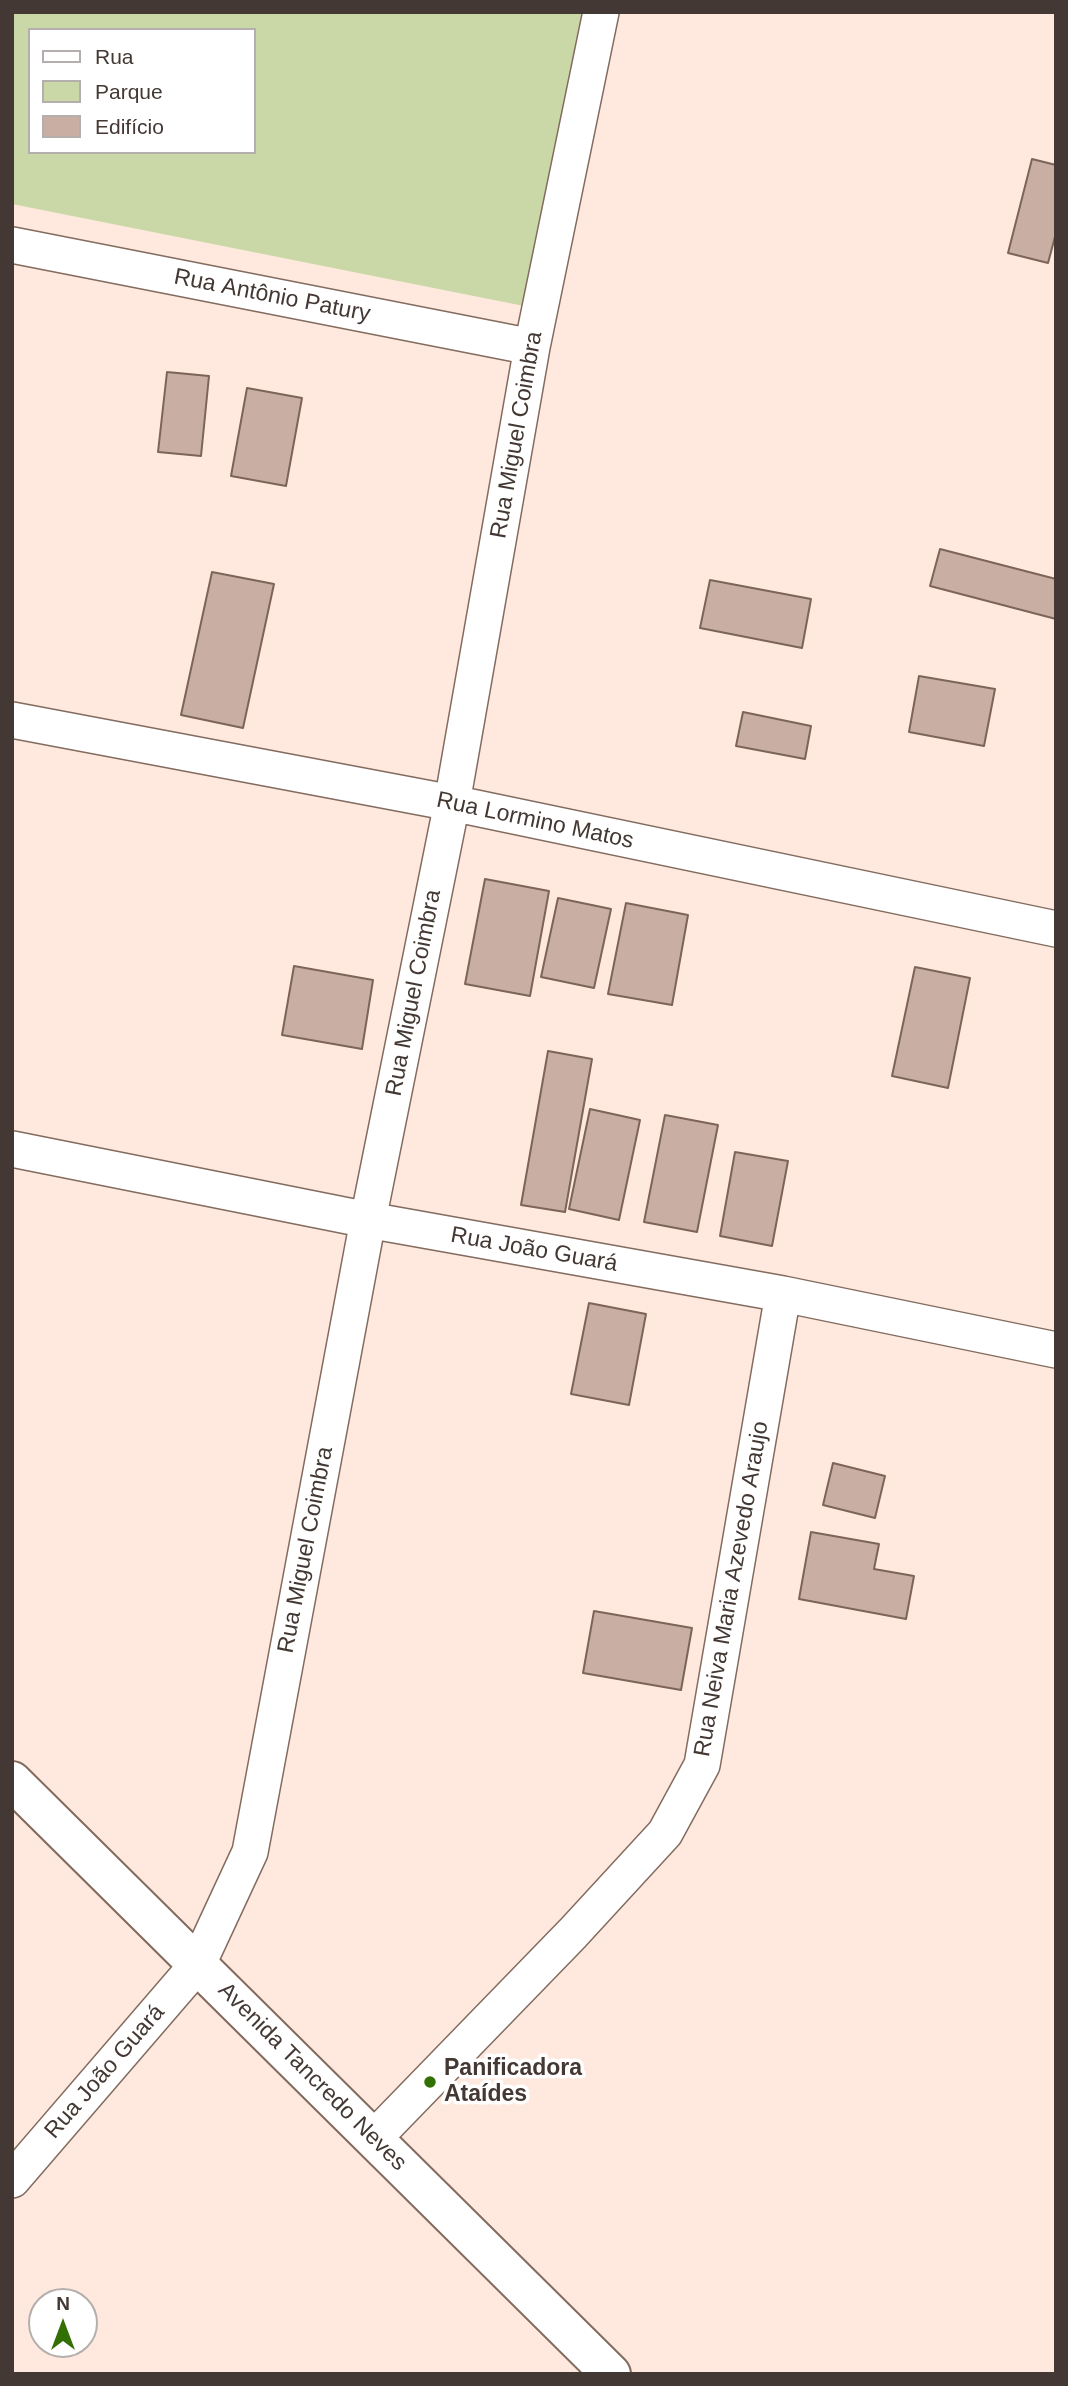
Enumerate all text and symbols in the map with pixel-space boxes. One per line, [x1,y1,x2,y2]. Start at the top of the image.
legend [28,28,256,154]
text: Rua [95,45,134,68]
text: Parque [95,80,163,103]
text: Edifício [95,115,164,138]
street label: Rua Antônio Patury [171,263,373,329]
street label: Rua Miguel Coimbra [485,329,549,541]
street label: Rua Lormino Matos [434,787,636,855]
street label: Rua Miguel Coimbra [380,887,448,1099]
street label: Rua João Guará [448,1222,620,1278]
street label: Rua Neiva Maria Azevedo Araujo [689,1419,775,1759]
street label: Rua Miguel Coimbra [272,1444,340,1656]
street label: Avenida Tancredo Neves [212,1977,412,2177]
street label: Rua João Guará [39,1999,171,2145]
place label: Panificadora Ataídes [444,2055,582,2109]
marker: Panificadora Ataídes [422,2074,438,2090]
north arrow [28,2288,98,2358]
text: N [56,2293,70,2314]

